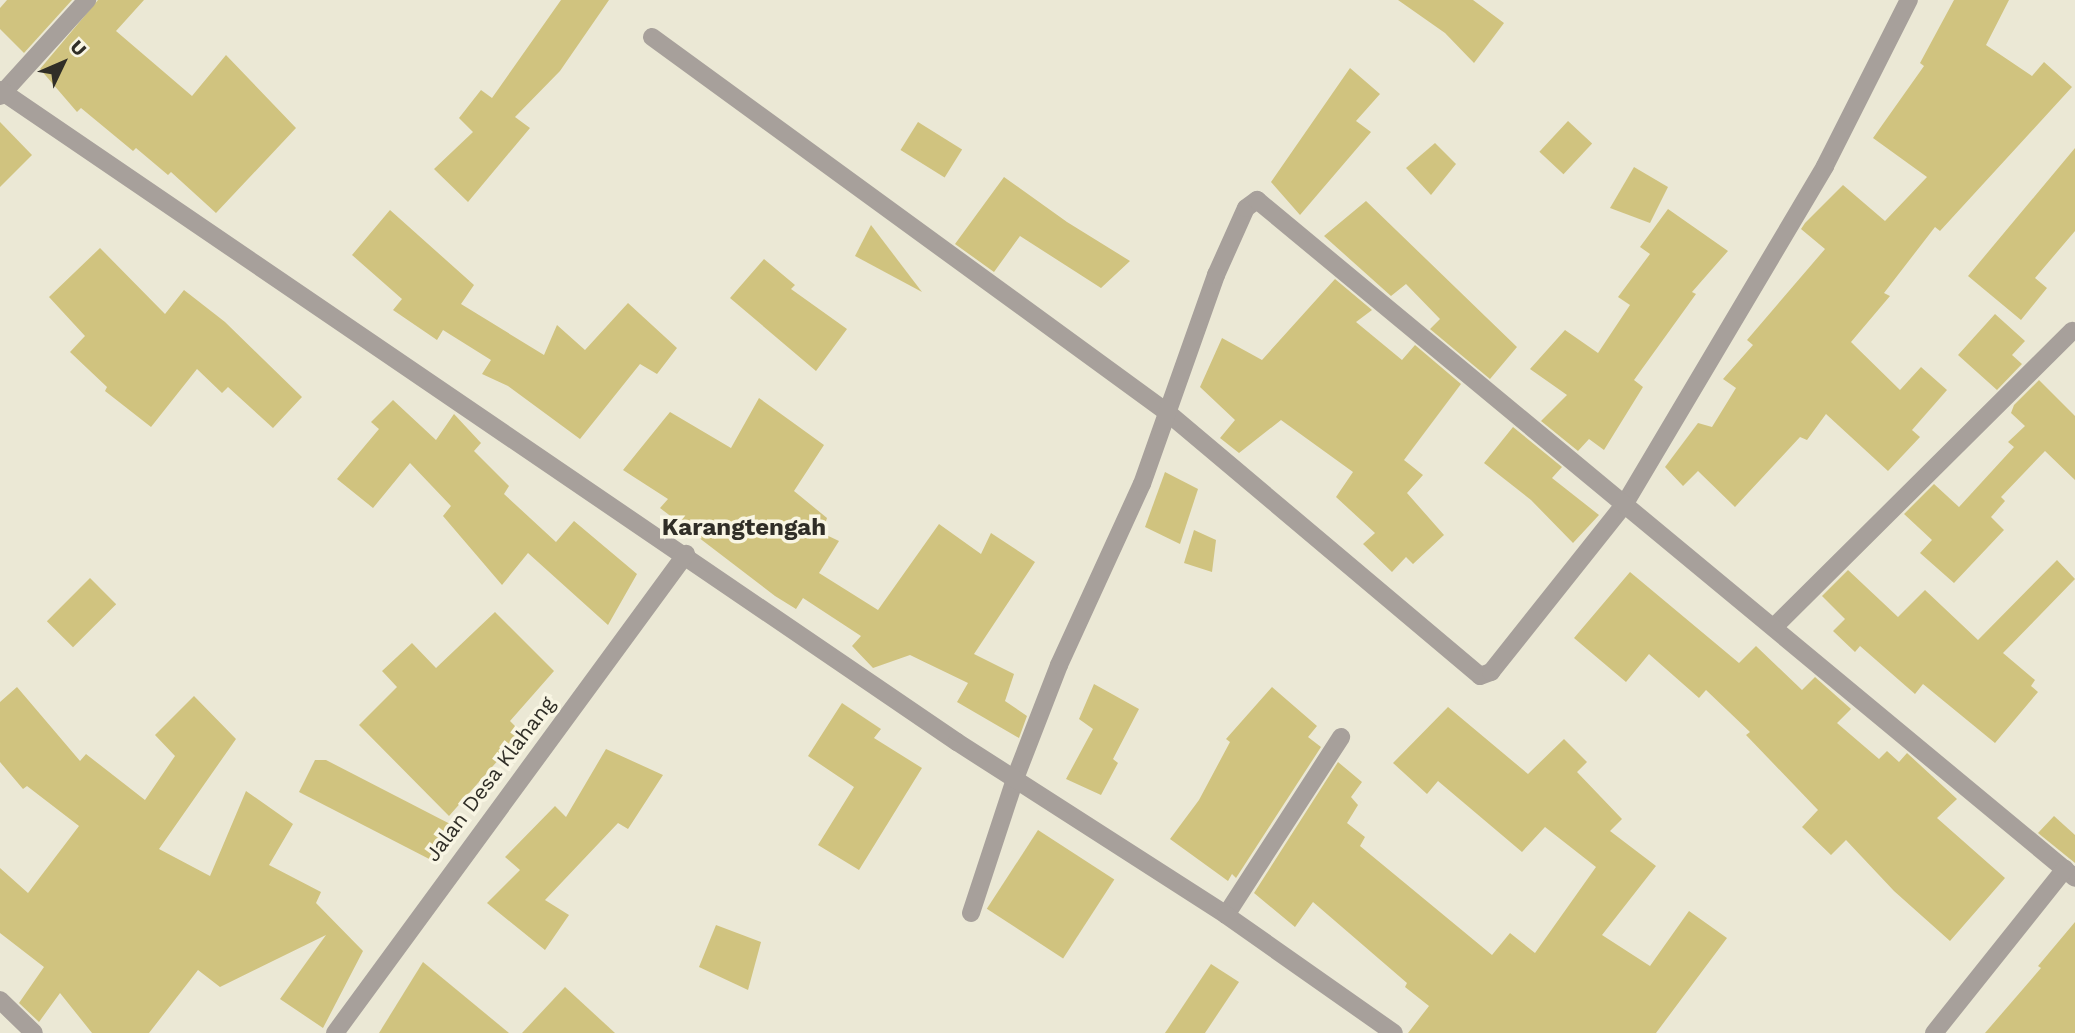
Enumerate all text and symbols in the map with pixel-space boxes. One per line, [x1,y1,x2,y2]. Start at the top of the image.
north arrow [28,28,98,98]
text: U [66,35,91,61]
district label: Karangtengah [662,514,826,542]
street label: Jalan Desa Klahang [420,691,560,867]

